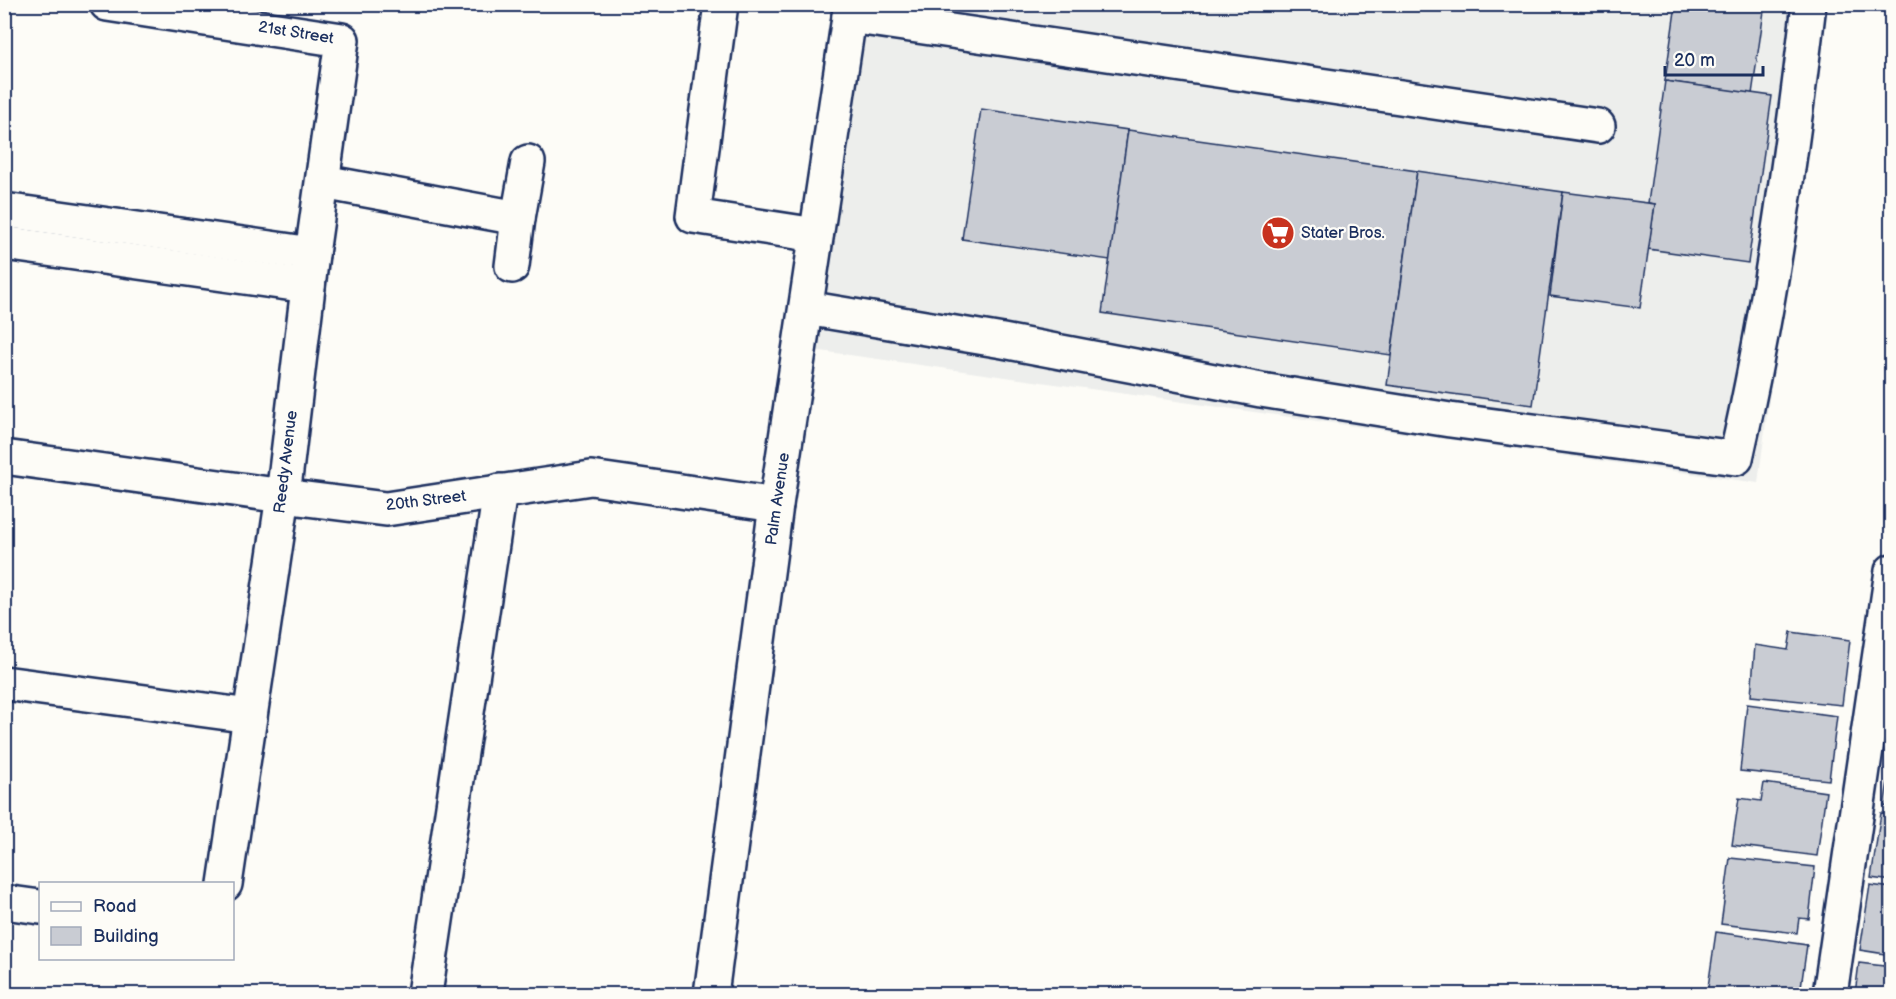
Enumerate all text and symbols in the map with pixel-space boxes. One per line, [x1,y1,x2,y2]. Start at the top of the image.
street label: 21st Street [257,18,335,48]
scale bar [1665,39,1762,77]
text: 20 m [1674,50,1715,71]
supermarket icon: Stater Bros. [1260,215,1296,251]
place label: Stater Bros. [1301,224,1385,243]
street label: Reedy Avenue [270,409,302,515]
street label: Palm Avenue [762,451,794,547]
street label: 20th Street [385,487,467,515]
legend [39,882,234,960]
text: Road [93,896,137,917]
text: Building [93,926,159,947]

